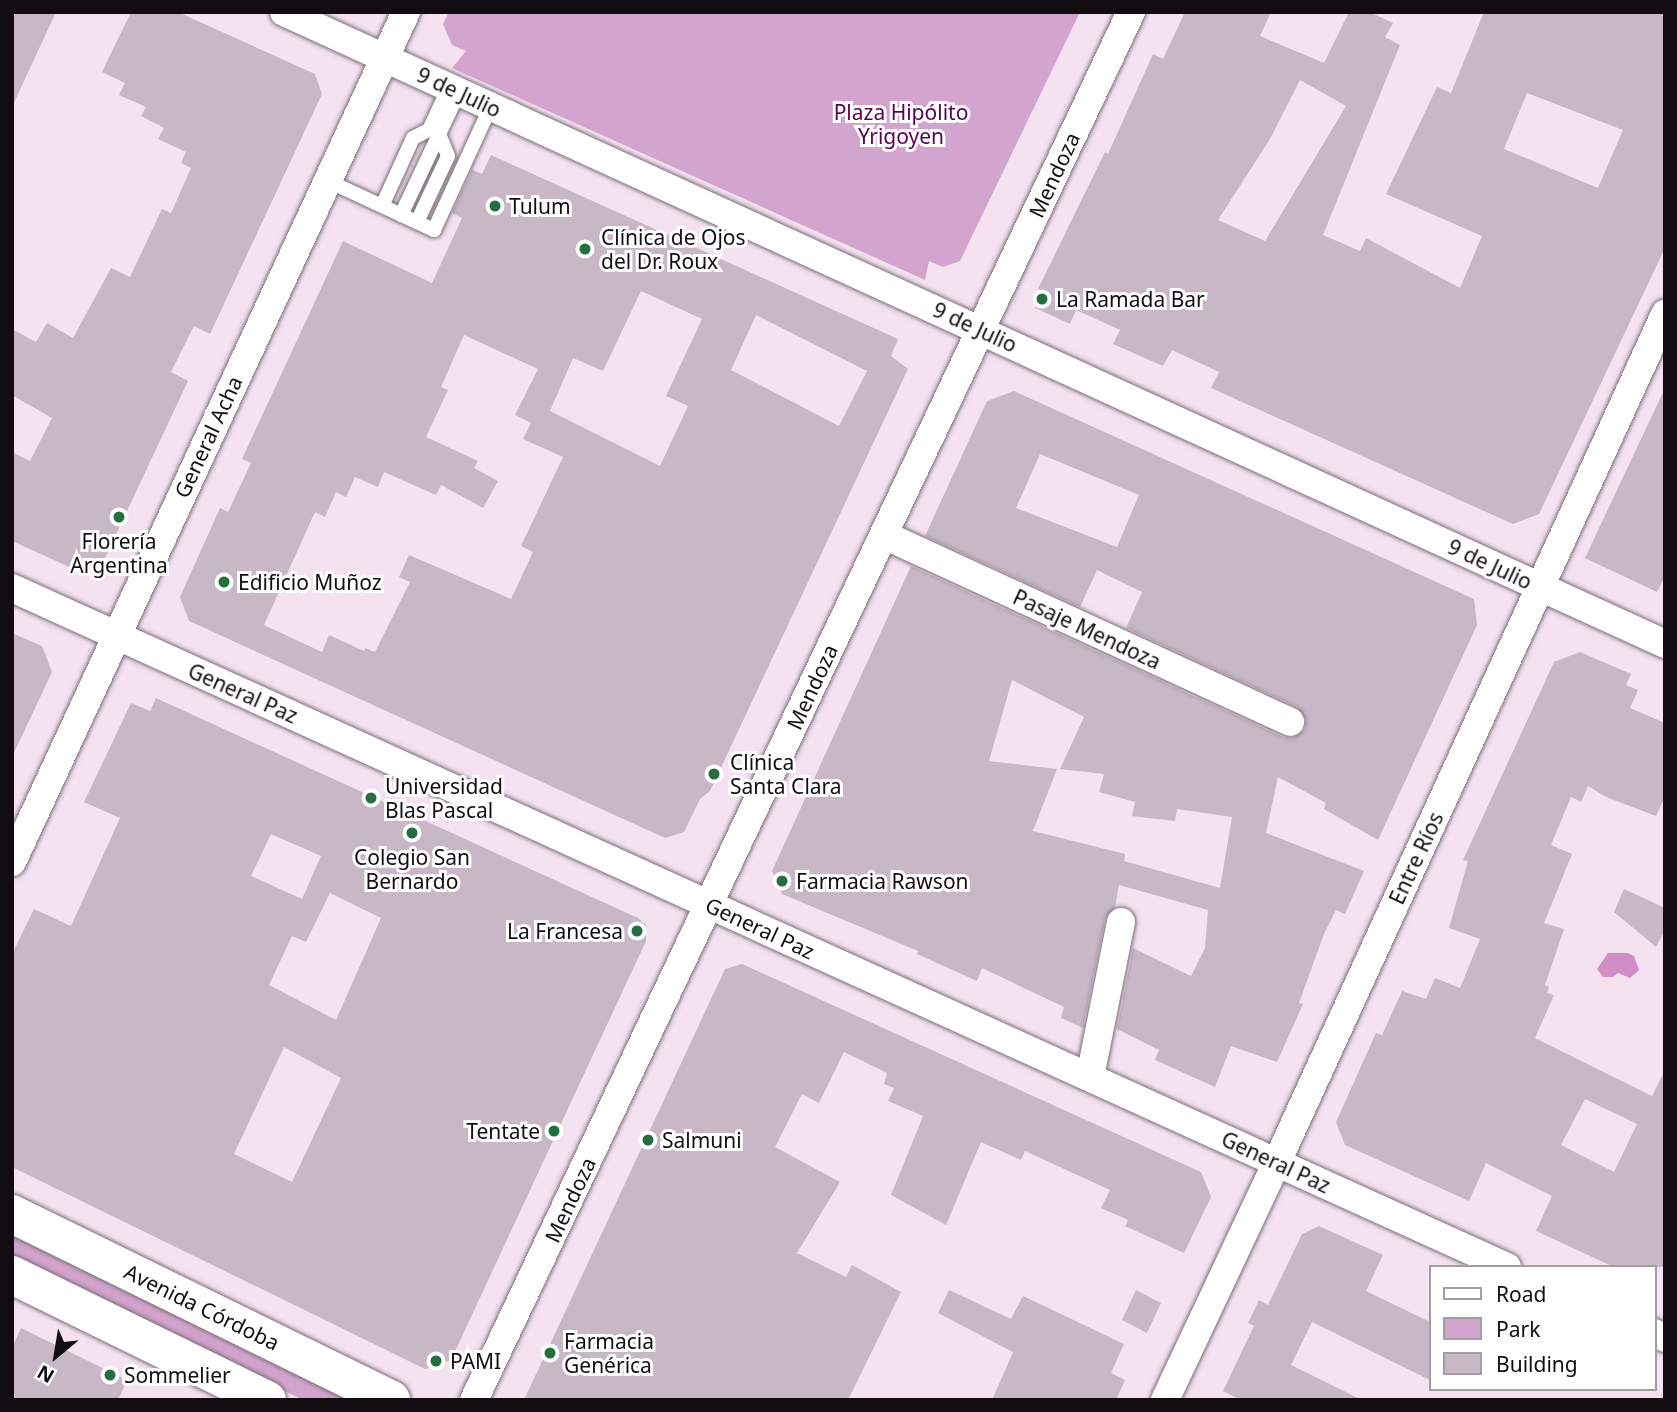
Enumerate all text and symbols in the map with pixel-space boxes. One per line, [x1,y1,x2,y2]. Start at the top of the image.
street label: 9 de Julio [413,62,505,122]
park label: Plaza Hipólito Yrigoyen [834,99,968,149]
street label: Mendoza [1023,128,1085,222]
place label: Tulum [509,193,571,219]
marker: Tulum [487,198,503,214]
place label: Clínica de Ojos del Dr. Roux [601,224,746,274]
marker: Clínica de Ojos del Dr. Roux [575,239,595,259]
place label: La Ramada Bar [1056,286,1205,312]
marker: La Ramada Bar [1034,291,1050,307]
street label: 9 de Julio [929,297,1021,357]
street label: General Acha [169,372,247,502]
marker: Florería Argentina [111,509,127,525]
place label: Florería Argentina [70,528,168,578]
street label: 9 de Julio [1444,534,1536,594]
place label: Edificio Muñoz [238,569,382,595]
marker: Edificio Muñoz [216,574,232,590]
street label: Pasaje Mendoza [1009,584,1165,674]
street label: Mendoza [781,640,843,734]
street label: General Paz [184,658,302,728]
place label: Clínica Santa Clara [730,749,842,799]
marker: Clínica Santa Clara [704,764,724,784]
place label: Universidad Blas Pascal [385,773,503,823]
marker: Universidad Blas Pascal [363,790,379,806]
street label: Entre Ríos [1384,808,1448,908]
marker: Colegio San Bernardo [404,825,420,841]
place label: Colegio San Bernardo [354,844,470,894]
place label: Farmacia Rawson [796,868,969,894]
marker: Farmacia Rawson [774,873,790,889]
street label: General Paz [702,892,818,964]
place label: La Francesa [507,918,623,944]
marker: La Francesa [629,923,645,939]
place label: Tentate [466,1118,540,1144]
marker: Tentate [546,1123,562,1139]
street label: General Paz [1218,1126,1334,1198]
place label: Salmuni [662,1127,742,1153]
marker: Salmuni [640,1132,656,1148]
street label: Mendoza [539,1153,601,1247]
street label: Avenida Córdoba [121,1259,283,1355]
legend [1428,1265,1656,1391]
text: Road [1496,1280,1546,1308]
text: Park [1496,1315,1540,1343]
north arrow [21,1321,91,1391]
place label: Farmacia Genérica [564,1328,654,1378]
marker: Farmacia Genérica [542,1345,558,1361]
place label: PAMI [450,1348,501,1374]
text: Building [1496,1350,1578,1378]
marker: PAMI [428,1353,444,1369]
text: N [32,1359,59,1389]
place label: Sommelier [124,1362,231,1388]
marker: Sommelier [102,1367,118,1383]

